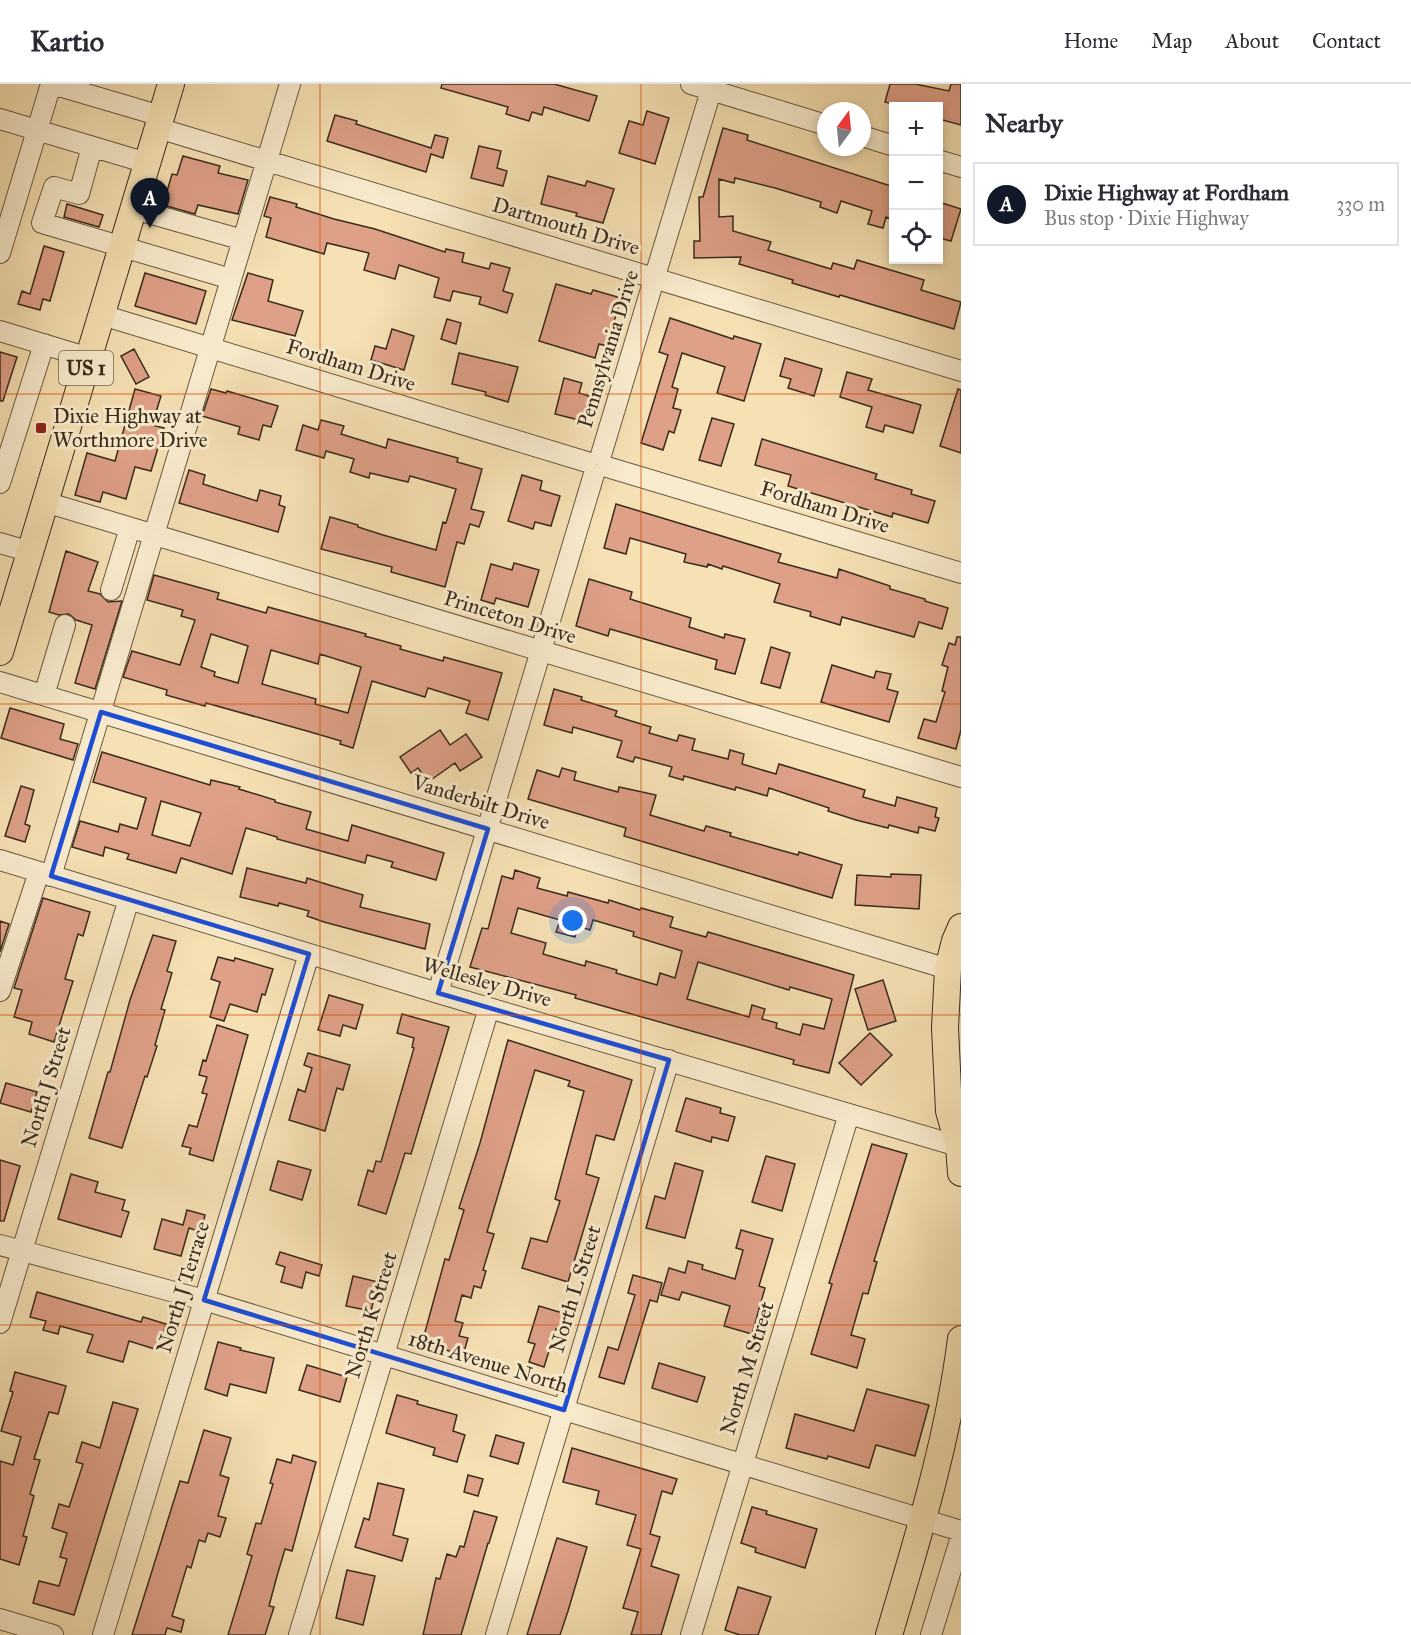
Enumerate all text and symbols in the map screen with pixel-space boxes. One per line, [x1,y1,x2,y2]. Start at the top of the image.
text: Kartio [30,24,104,59]
text: Home [1063,28,1118,54]
text: Map [1151,28,1192,54]
text: About [1225,28,1279,54]
text: Contact [1312,28,1381,54]
north arrow [817,102,871,156]
map controls [889,102,943,264]
button: + [889,102,943,156]
text: Nearby [985,107,1063,139]
button: − [889,156,943,210]
pin: A [130,178,170,228]
text: Dixie Highway at Fordham [1044,179,1289,206]
street label: Dartmouth Drive [489,191,643,261]
text: A [1000,192,1013,216]
text: 330 m [1336,192,1385,216]
text: Bus stop · Dixie Highway [1044,206,1249,230]
button: locate [889,210,943,264]
street label: Pennsylvania Drive [572,267,644,431]
street label: Fordham Drive [283,333,419,397]
road number: US 1 [59,351,113,385]
place label: Dixie Highway at Worthmore Drive [53,403,208,453]
marker: Dixie Highway at Worthmore Drive [34,421,48,435]
street label: Fordham Drive [757,475,893,539]
street label: Princeton Drive [441,585,580,650]
street label: Vanderbilt Drive [408,768,553,835]
your location [558,906,587,935]
street label: Wellesley Drive [420,951,555,1013]
street label: North J Street [15,1023,77,1150]
street label: North J Terrace [151,1218,215,1356]
street label: North L Street [543,1222,607,1356]
street label: North K Street [339,1248,403,1382]
street label: North M Street [714,1298,780,1438]
street label: 18th Avenue North [405,1325,571,1399]

